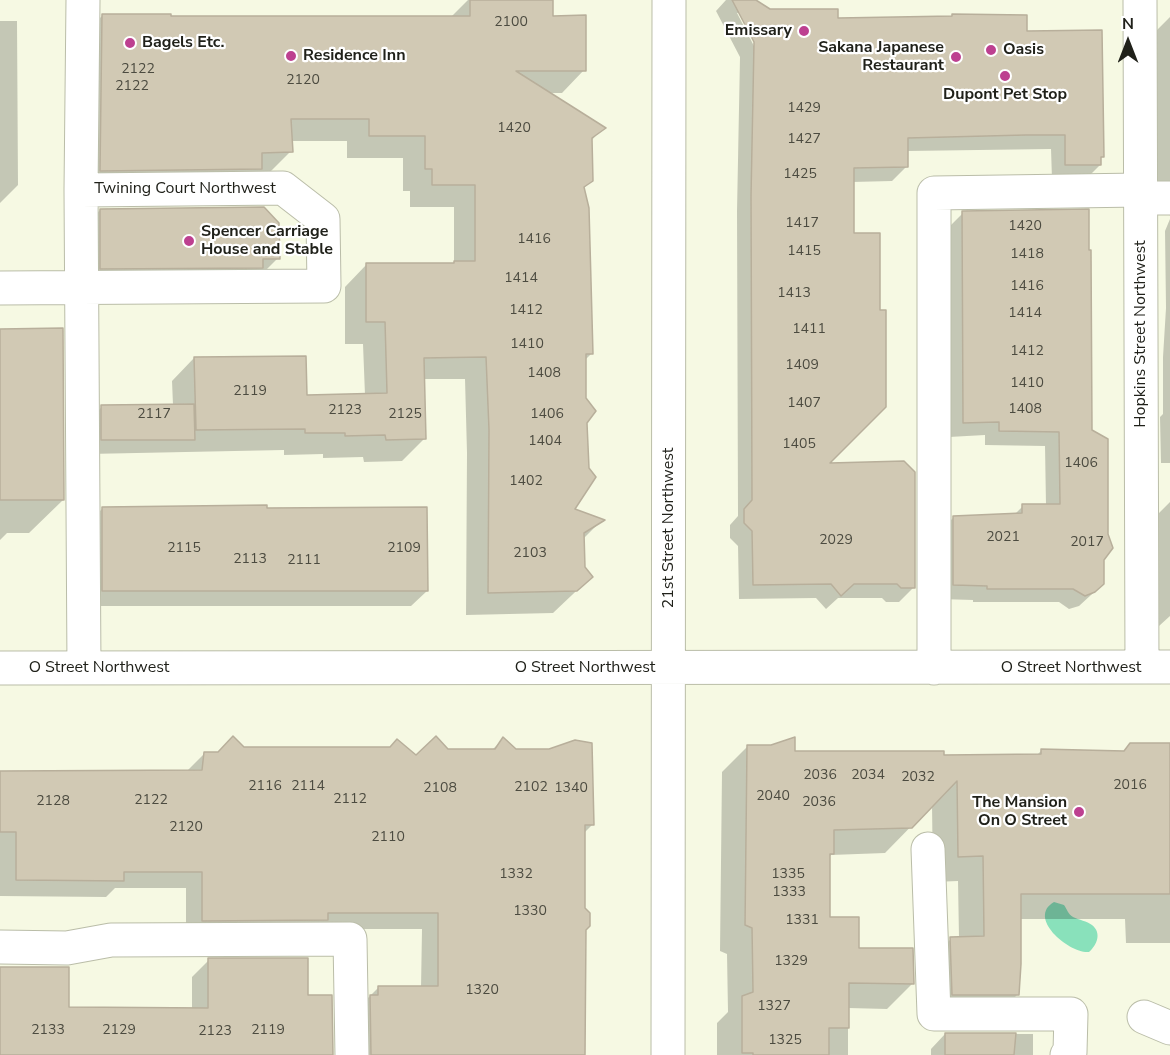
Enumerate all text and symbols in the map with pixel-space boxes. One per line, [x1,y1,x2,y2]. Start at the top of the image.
north arrow [1098,12,1158,72]
text: N [1122,13,1134,35]
house number: 2100 [494,15,528,31]
place label: Emissary [725,21,792,41]
marker: Emissary [797,24,811,38]
place label: Bagels Etc. [142,33,224,53]
marker: Bagels Etc. [123,36,137,50]
place label: Sakana Japanese Restaurant [818,38,944,76]
place label: Oasis [1003,40,1044,60]
marker: Oasis [984,43,998,57]
place label: Residence Inn [303,46,406,66]
marker: Residence Inn [284,49,298,63]
marker: Sakana Japanese Restaurant [949,50,963,64]
house number: 2122 [121,62,155,78]
marker: Dupont Pet Stop [998,69,1012,83]
house number: 2120 [286,73,320,89]
house number: 2122 [115,79,149,95]
place label: Dupont Pet Stop [943,85,1067,105]
house number: 1429 [787,101,821,117]
house number: 1420 [497,121,531,137]
house number: 1427 [787,132,821,148]
house number: 1425 [783,167,817,183]
street label: Twining Court Northwest [94,179,276,199]
house number: 1417 [785,216,819,232]
house number: 1420 [1008,219,1042,235]
place label: Spencer Carriage House and Stable [201,222,333,260]
house number: 1416 [517,232,551,248]
marker: Spencer Carriage House and Stable [182,234,196,248]
street label: Hopkins Street Northwest [1131,240,1151,428]
house number: 1415 [787,244,821,260]
house number: 1418 [1010,247,1044,263]
house number: 1414 [504,271,538,287]
house number: 1416 [1010,279,1044,295]
house number: 1413 [777,286,811,302]
house number: 1412 [509,303,543,319]
house number: 1414 [1008,306,1042,322]
house number: 1411 [792,322,826,338]
house number: 1410 [510,337,544,353]
house number: 1412 [1010,344,1044,360]
house number: 1409 [785,358,819,374]
house number: 1408 [527,366,561,382]
house number: 1410 [1010,376,1044,392]
house number: 2119 [233,384,267,400]
house number: 1407 [787,396,821,412]
house number: 1408 [1008,402,1042,418]
house number: 2123 [328,403,362,419]
house number: 2117 [137,407,171,423]
house number: 2125 [388,407,422,423]
house number: 1406 [530,407,564,423]
house number: 1404 [528,434,562,450]
house number: 1405 [782,437,816,453]
street label: 21st Street Northwest [659,448,679,608]
house number: 1406 [1064,456,1098,472]
house number: 1402 [509,474,543,490]
house number: 2021 [986,530,1020,546]
house number: 2029 [819,533,853,549]
house number: 2017 [1070,535,1104,551]
house number: 2115 [167,541,201,557]
house number: 2109 [387,541,421,557]
house number: 2103 [513,546,547,562]
house number: 2113 [233,552,267,568]
house number: 2111 [287,553,321,569]
street label: O Street Northwest [29,658,169,678]
street label: O Street Northwest [515,658,655,678]
street label: O Street Northwest [1001,658,1141,678]
house number: 2036 [803,768,837,784]
house number: 2034 [851,768,885,784]
house number: 2032 [901,770,935,786]
house number: 2016 [1113,778,1147,794]
house number: 2116 [248,779,282,795]
house number: 2114 [291,779,325,795]
house number: 2102 [514,780,548,796]
house number: 2108 [423,781,457,797]
house number: 1340 [554,781,588,797]
house number: 2040 [756,789,790,805]
house number: 2112 [333,792,367,808]
house number: 2122 [134,793,168,809]
place label: The Mansion On O Street [972,793,1067,831]
house number: 2128 [36,794,70,810]
house number: 2036 [802,795,836,811]
marker: The Mansion On O Street [1072,805,1086,819]
house number: 2120 [169,820,203,836]
house number: 2110 [371,830,405,846]
house number: 1332 [499,867,533,883]
house number: 1335 [771,867,805,883]
house number: 1333 [772,885,806,901]
house number: 1330 [513,904,547,920]
house number: 1331 [785,913,819,929]
house number: 1329 [774,954,808,970]
house number: 1320 [465,983,499,999]
house number: 1327 [757,999,791,1015]
house number: 2133 [31,1023,65,1039]
house number: 2129 [102,1023,136,1039]
house number: 2119 [251,1023,285,1039]
house number: 2123 [198,1024,232,1040]
house number: 1325 [768,1033,802,1049]

